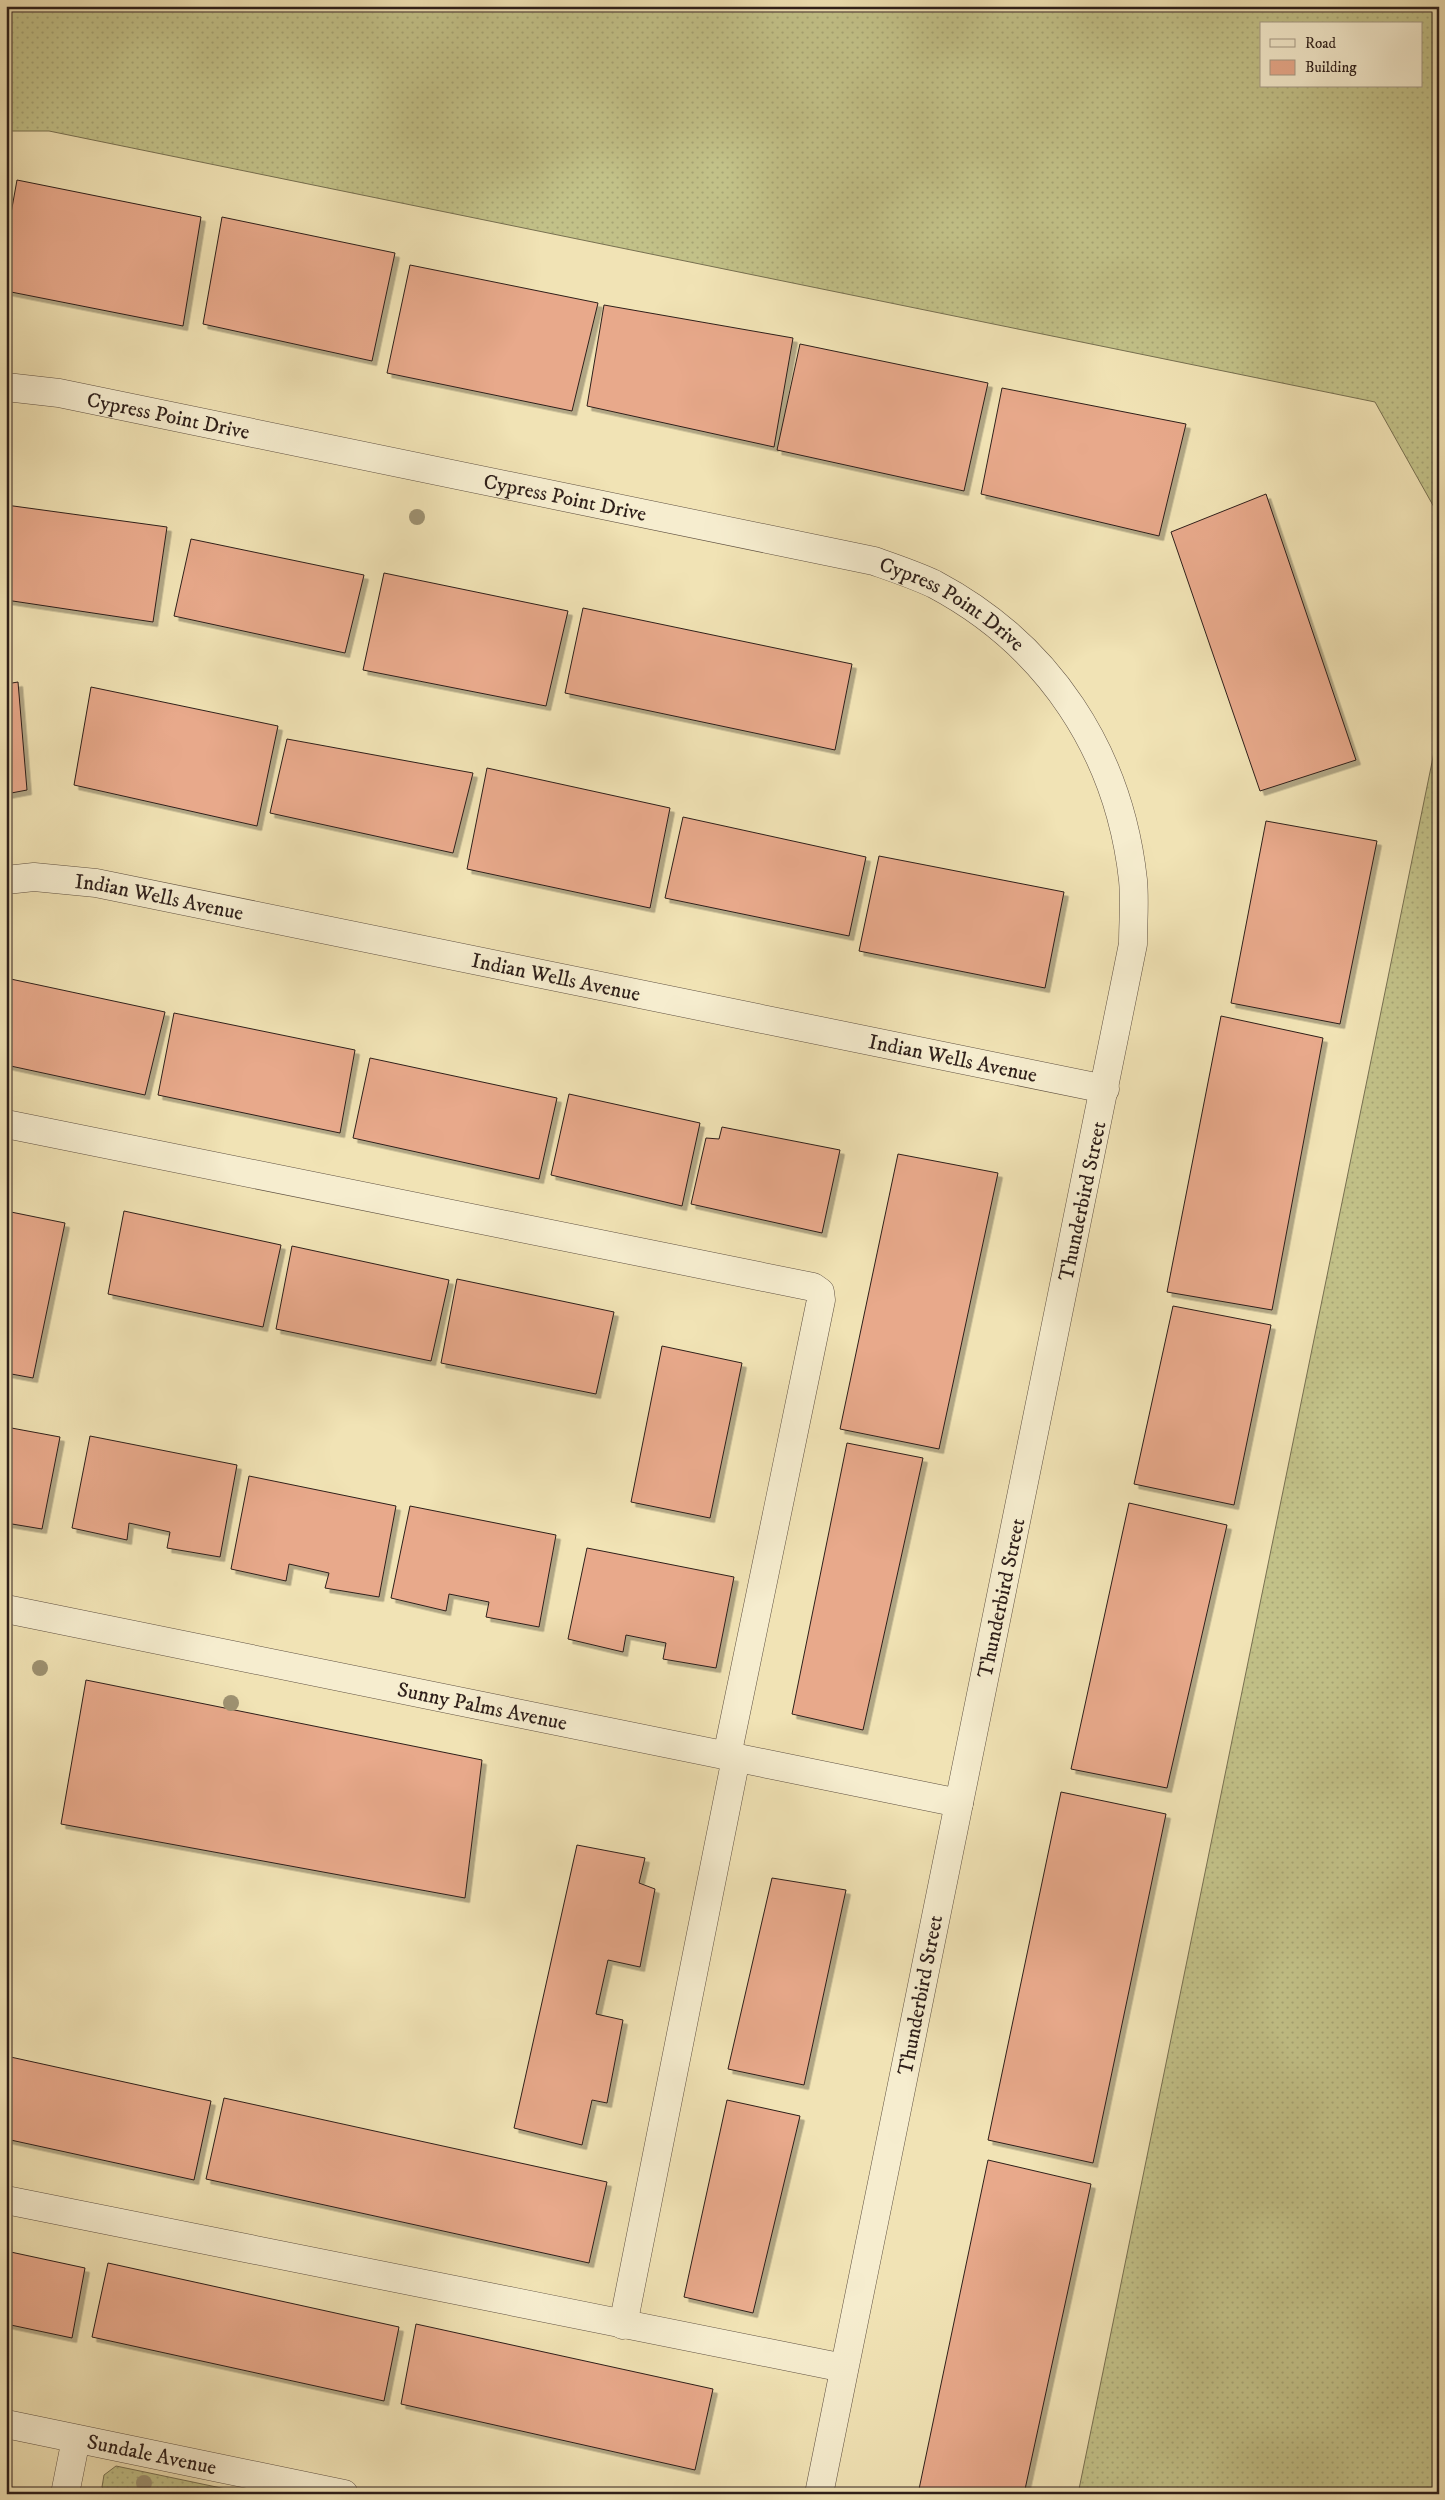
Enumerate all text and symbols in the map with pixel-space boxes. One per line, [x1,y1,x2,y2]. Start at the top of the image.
legend [1260,22,1422,88]
text: Road [1305,34,1337,53]
text: Building [1305,58,1357,77]
street label: Cypress Point Drive [84,387,252,446]
street label: Cypress Point Drive [481,469,649,528]
street label: Cypress Point Drive [876,552,1030,657]
street label: Indian Wells Avenue [74,869,246,927]
street label: Indian Wells Avenue [469,948,643,1008]
street label: Indian Wells Avenue [866,1029,1040,1089]
street label: Thunderbird Street [1053,1119,1113,1283]
street label: Thunderbird Street [972,1516,1032,1680]
street label: Sunny Palms Avenue [395,1677,570,1737]
street label: Thunderbird Street [893,1913,949,2077]
street label: Sundale Avenue [85,2429,219,2481]

